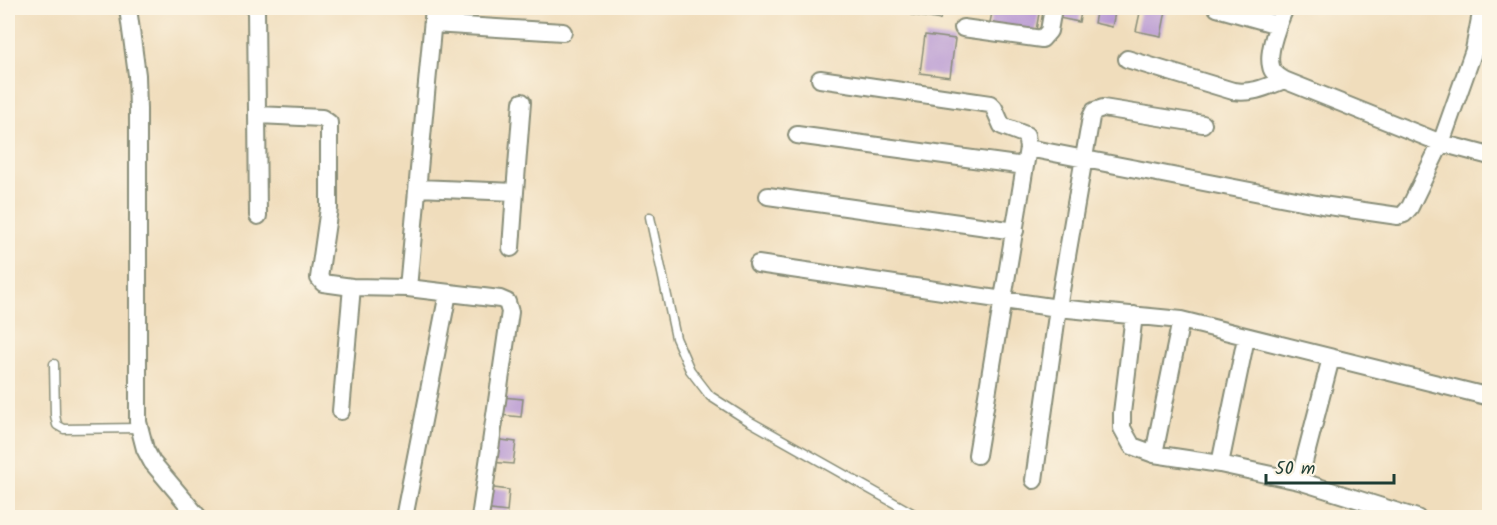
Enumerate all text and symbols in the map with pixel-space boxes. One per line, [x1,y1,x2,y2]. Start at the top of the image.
scale bar [1266,447,1394,485]
text: 50 m [1275,455,1315,484]

